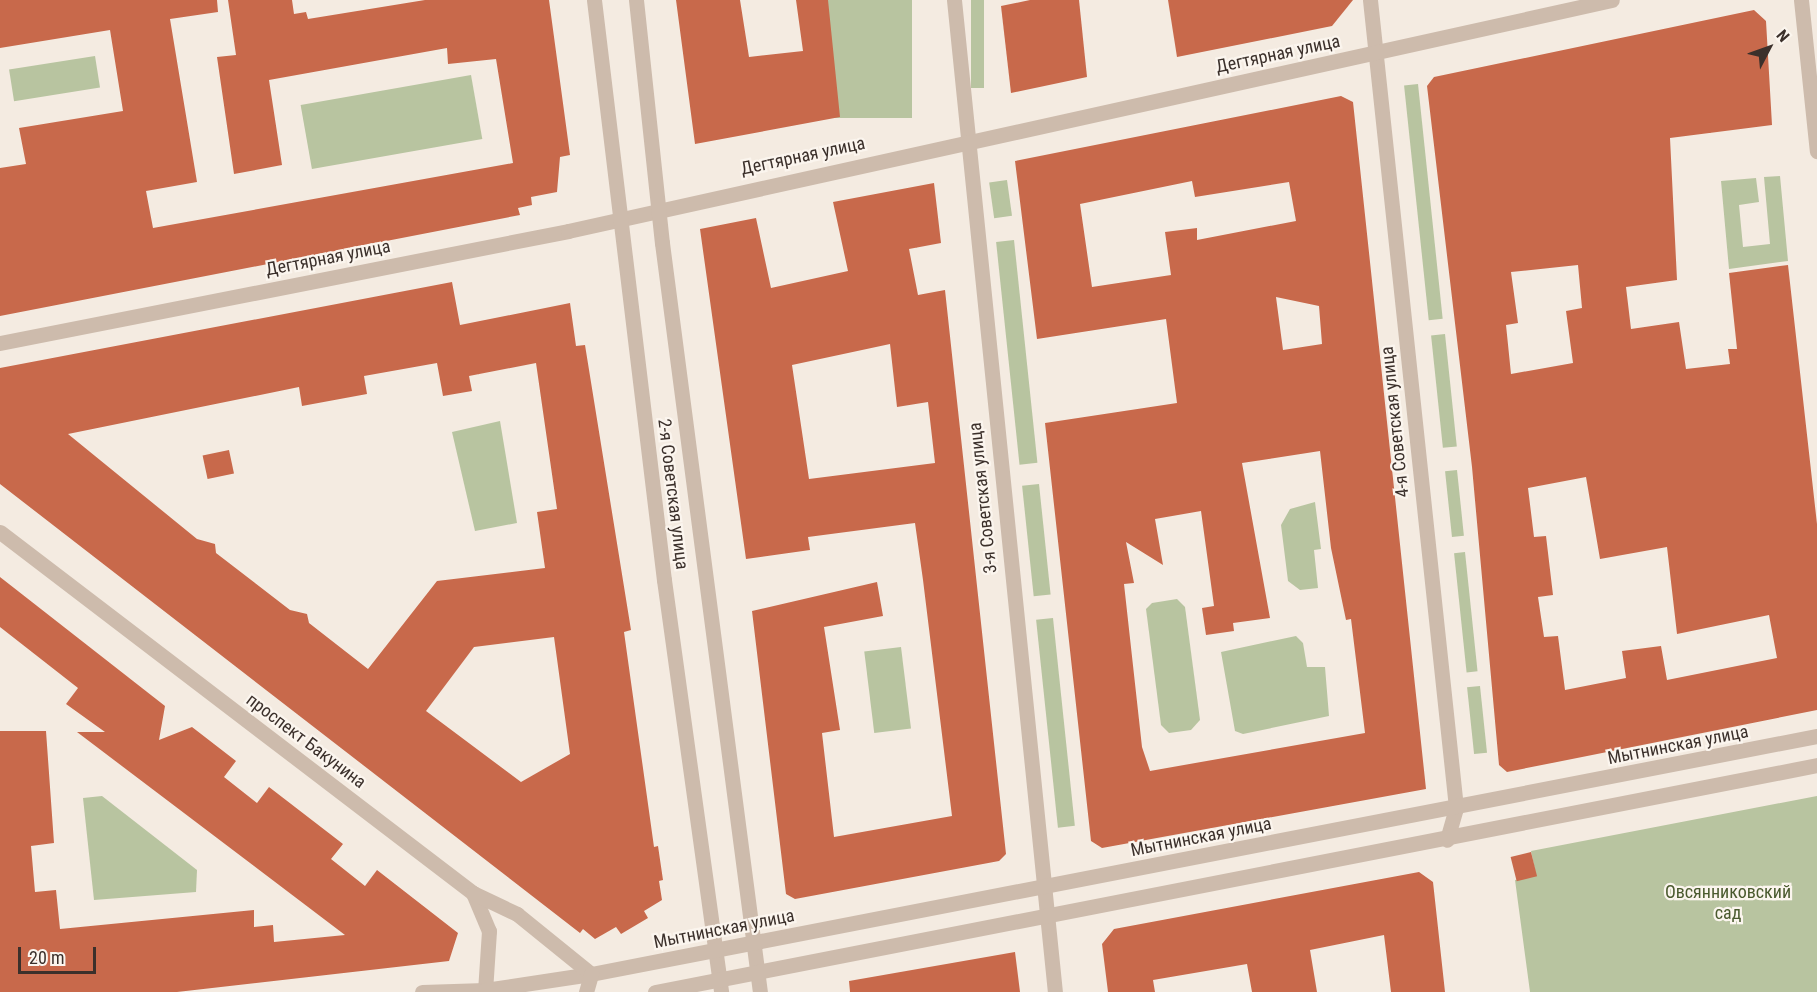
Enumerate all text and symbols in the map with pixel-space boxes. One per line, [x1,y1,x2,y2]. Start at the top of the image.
north arrow [1739,18,1799,78]
text: N [1773,26,1793,46]
street label: Дегтярная улица [1214,30,1342,78]
street label: Дегтярная улица [739,132,867,180]
street label: Дегтярная улица [264,235,392,281]
street label: 4-я Советская улица [1376,345,1414,499]
street label: 2-я Советская улица [653,417,693,571]
street label: 3-я Советская улица [964,421,1002,575]
street label: проспект Бакунина [242,689,370,793]
street label: Мытнинская улица [1606,721,1750,769]
street label: Мытнинская улица [1129,813,1273,861]
park label: Овсянниковский сад [1665,882,1791,924]
street label: Мытнинская улица [652,905,796,953]
scale bar [21,935,99,973]
text: 20 m [29,947,64,968]

